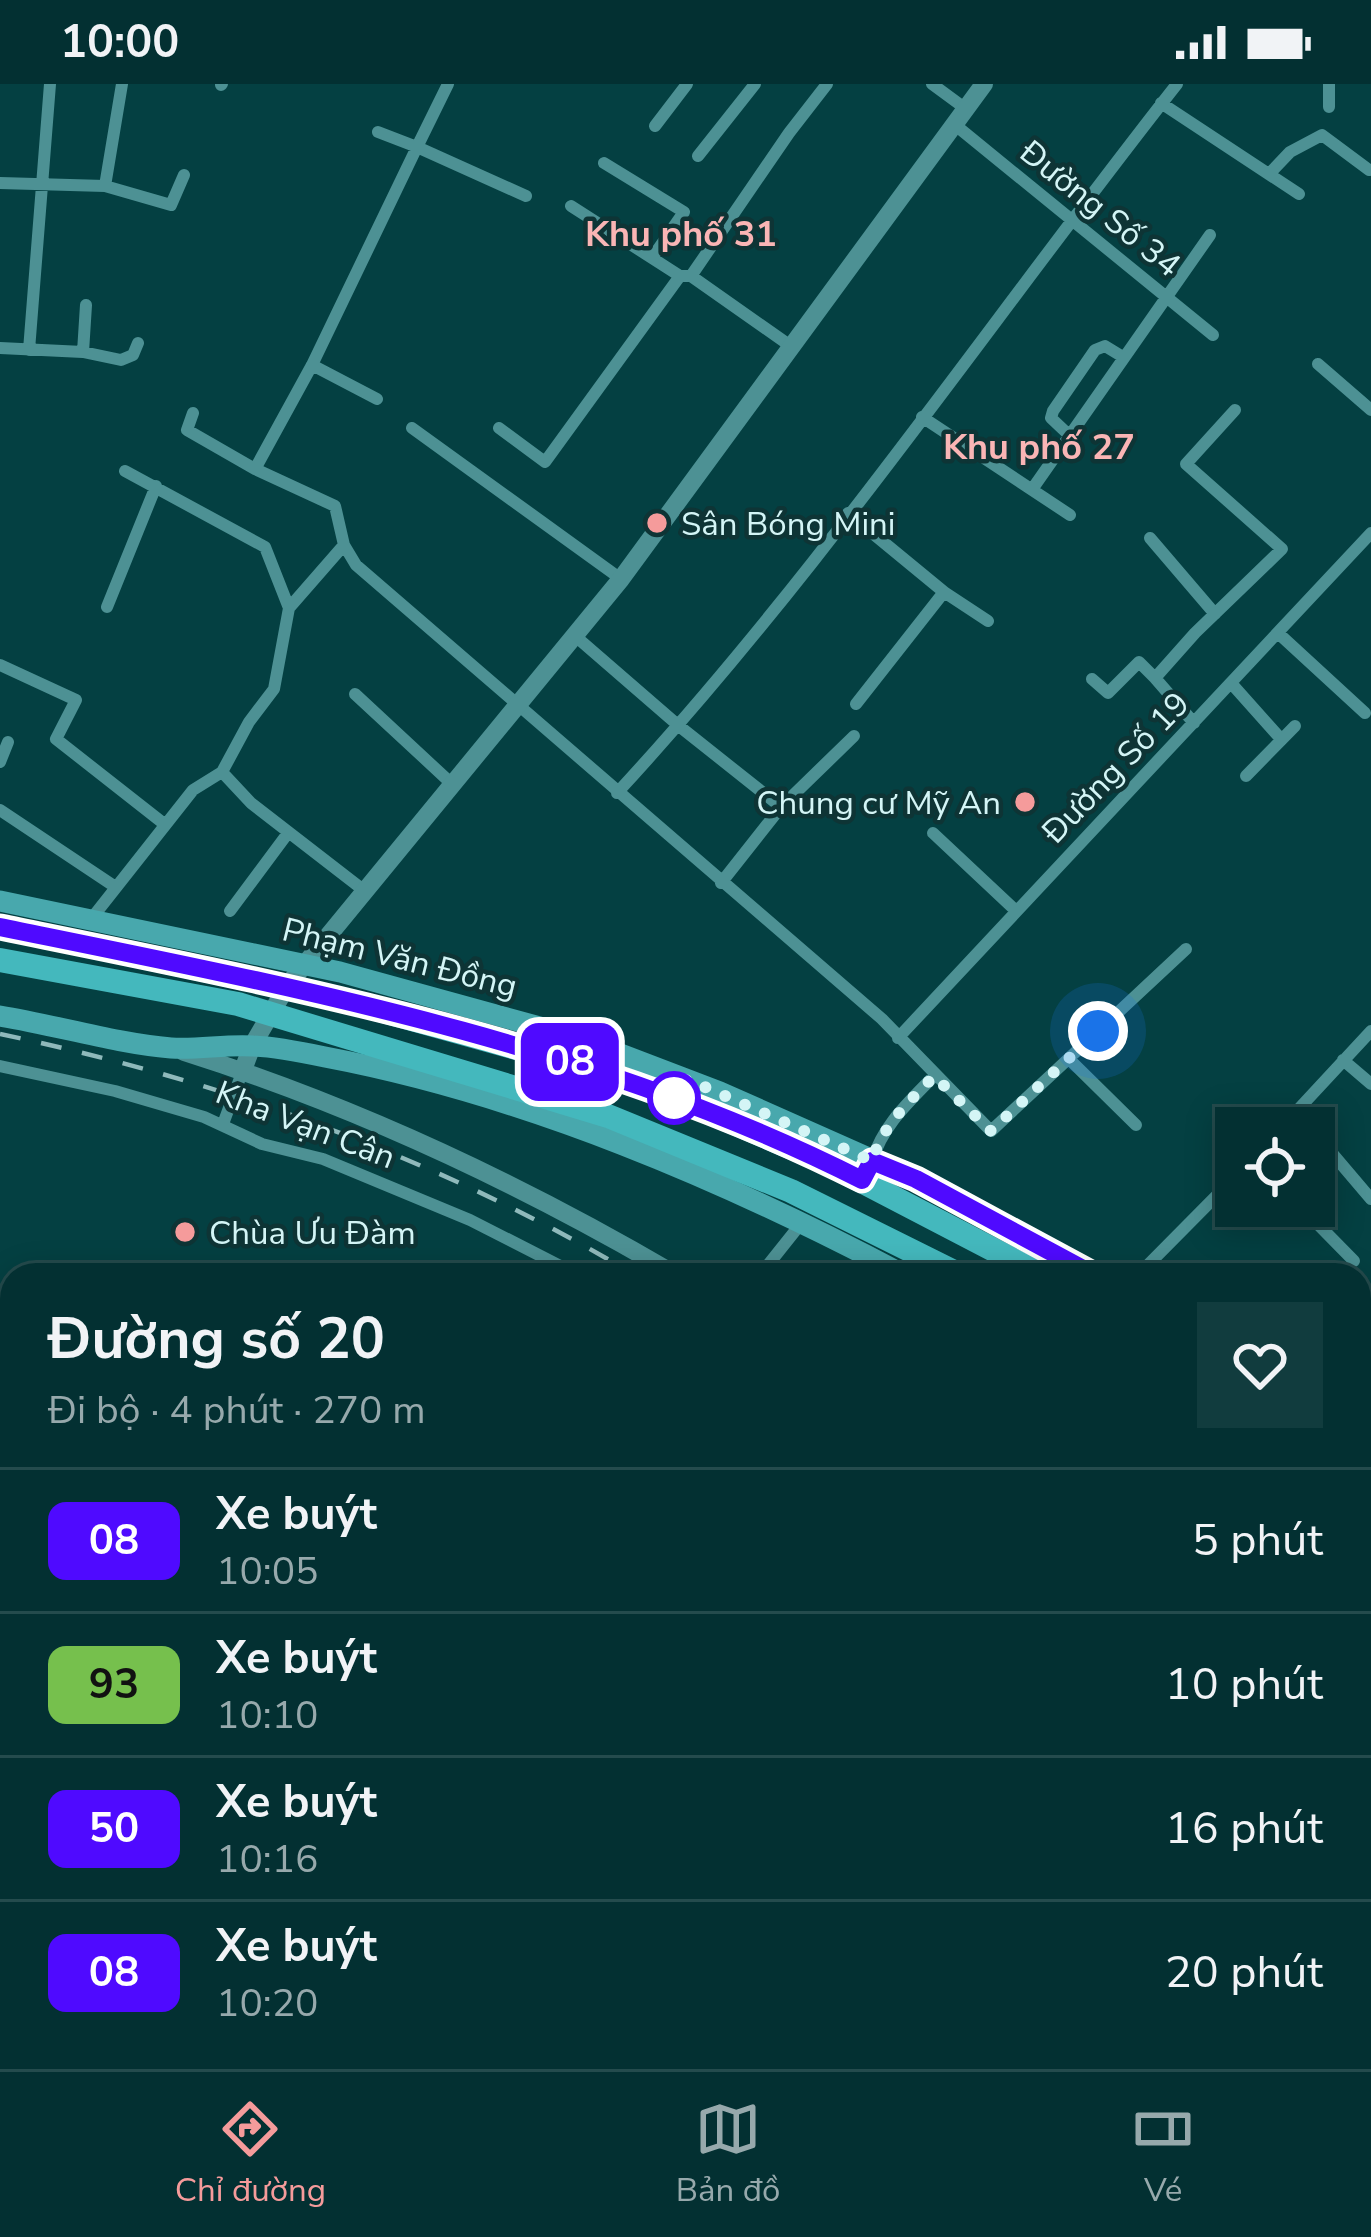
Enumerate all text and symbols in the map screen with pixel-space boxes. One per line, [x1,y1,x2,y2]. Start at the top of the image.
text: 10:00 [60,12,179,73]
street label: Đường Số 34 [1009,130,1190,288]
district label: Khu phố 31 [585,210,777,259]
district label: Khu phố 27 [943,423,1135,472]
place label: Sân Bóng Mini [681,502,896,547]
marker: Sân Bóng Mini [644,510,670,536]
street label: Đường Số 19 [1032,682,1200,854]
place label: Chung cư Mỹ An [756,781,1001,826]
marker: Chung cư Mỹ An [1012,789,1038,815]
street label: Phạm Văn Đồng [278,908,522,1009]
your location [1068,1001,1128,1061]
line badge: 08 [516,1023,624,1101]
text: 08 [545,1033,595,1090]
street label: Kha Vạn Cân [209,1071,402,1180]
unlabelled marker [649,1073,699,1123]
map controls [1215,1107,1335,1227]
button: locate [1215,1107,1335,1227]
place label: Chùa Ưu Đàm [209,1211,416,1256]
marker: Chùa Ưu Đàm [172,1219,198,1245]
text: Đường số 20 [48,1300,385,1378]
button: heart [1197,1302,1323,1428]
text: Đi bộ · 4 phút · 270 m [48,1384,426,1437]
text: Xe buýt [216,1484,377,1545]
text: 5 phút [1192,1510,1323,1571]
text: 08 [89,1512,139,1569]
text: 10:05 [216,1545,319,1598]
text: Xe buýt [216,1628,377,1689]
text: 10 phút [1165,1654,1323,1715]
text: 93 [89,1656,139,1713]
text: 10:10 [216,1689,319,1742]
text: Xe buýt [216,1772,377,1833]
text: 16 phút [1165,1798,1323,1859]
text: 50 [89,1800,139,1857]
text: 10:16 [216,1833,319,1886]
text: Xe buýt [216,1916,377,1977]
text: 20 phút [1165,1942,1323,2003]
text: 08 [89,1944,139,2001]
text: 10:20 [216,1977,319,2030]
tab: Chỉ đường [175,2096,326,2213]
tab: Bản đồ [676,2096,780,2213]
tab: Vé [1130,2096,1196,2213]

